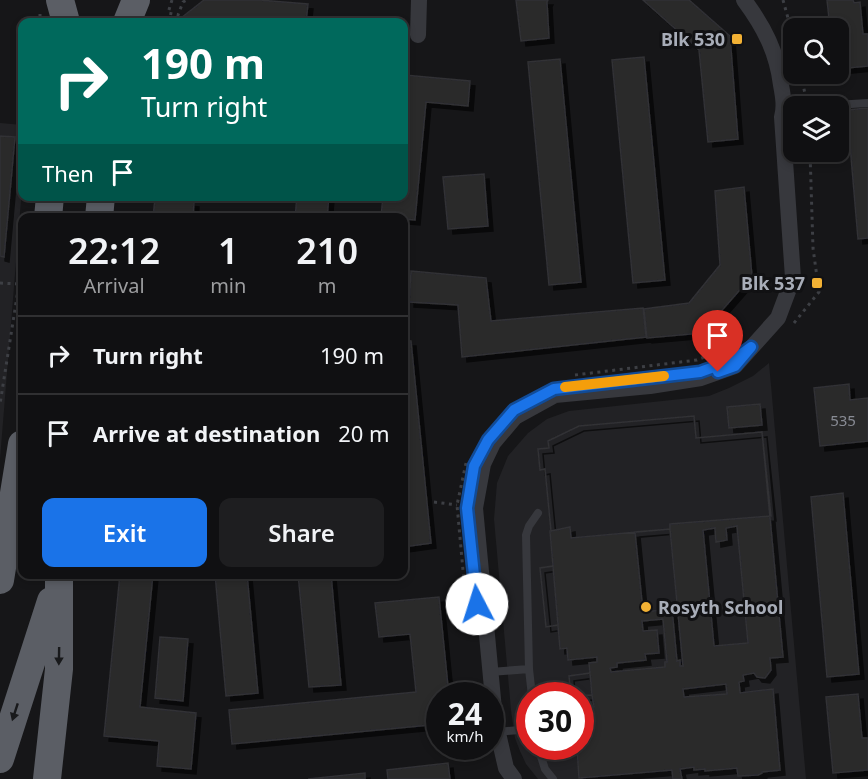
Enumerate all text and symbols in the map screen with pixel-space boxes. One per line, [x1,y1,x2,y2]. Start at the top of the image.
map controls [783,18,849,162]
button: search [783,18,849,84]
place label: Blk 530 [661,27,725,51]
marker: Blk 530 [730,32,744,46]
text: 190 m [141,34,265,91]
icon: right [42,42,120,120]
text: Turn right [141,88,267,125]
button: layers [783,96,849,162]
icon: arrive [106,156,139,189]
text: Then [42,158,94,188]
text: 22:12 [68,226,160,275]
text: 1 [218,226,239,275]
text: 210 [296,226,358,275]
place label: Blk 537 [741,271,805,295]
text: Arrival [84,272,145,299]
text: min [210,272,246,299]
text: m [318,272,337,299]
marker: Blk 537 [810,276,824,290]
pin [692,310,743,372]
icon: arrive [701,319,734,352]
icon: right [42,339,75,372]
text: Turn right [93,340,203,370]
text: 190 m [320,340,384,370]
house number: 535 [830,410,856,430]
icon: arrive [42,417,75,450]
text: Arrive at destination [93,418,320,448]
text: 20 m [338,418,390,448]
button: Exit [42,498,207,567]
button: Share [219,498,384,567]
position arrow [445,572,509,636]
place label: Rosyth School [658,595,783,619]
marker: Rosyth School [639,600,653,614]
one-way arrow [54,647,64,666]
speed limit sign: 30 [516,682,594,760]
text: 24 [448,693,482,734]
one-way arrow [10,703,19,721]
text: km/h [447,726,483,746]

